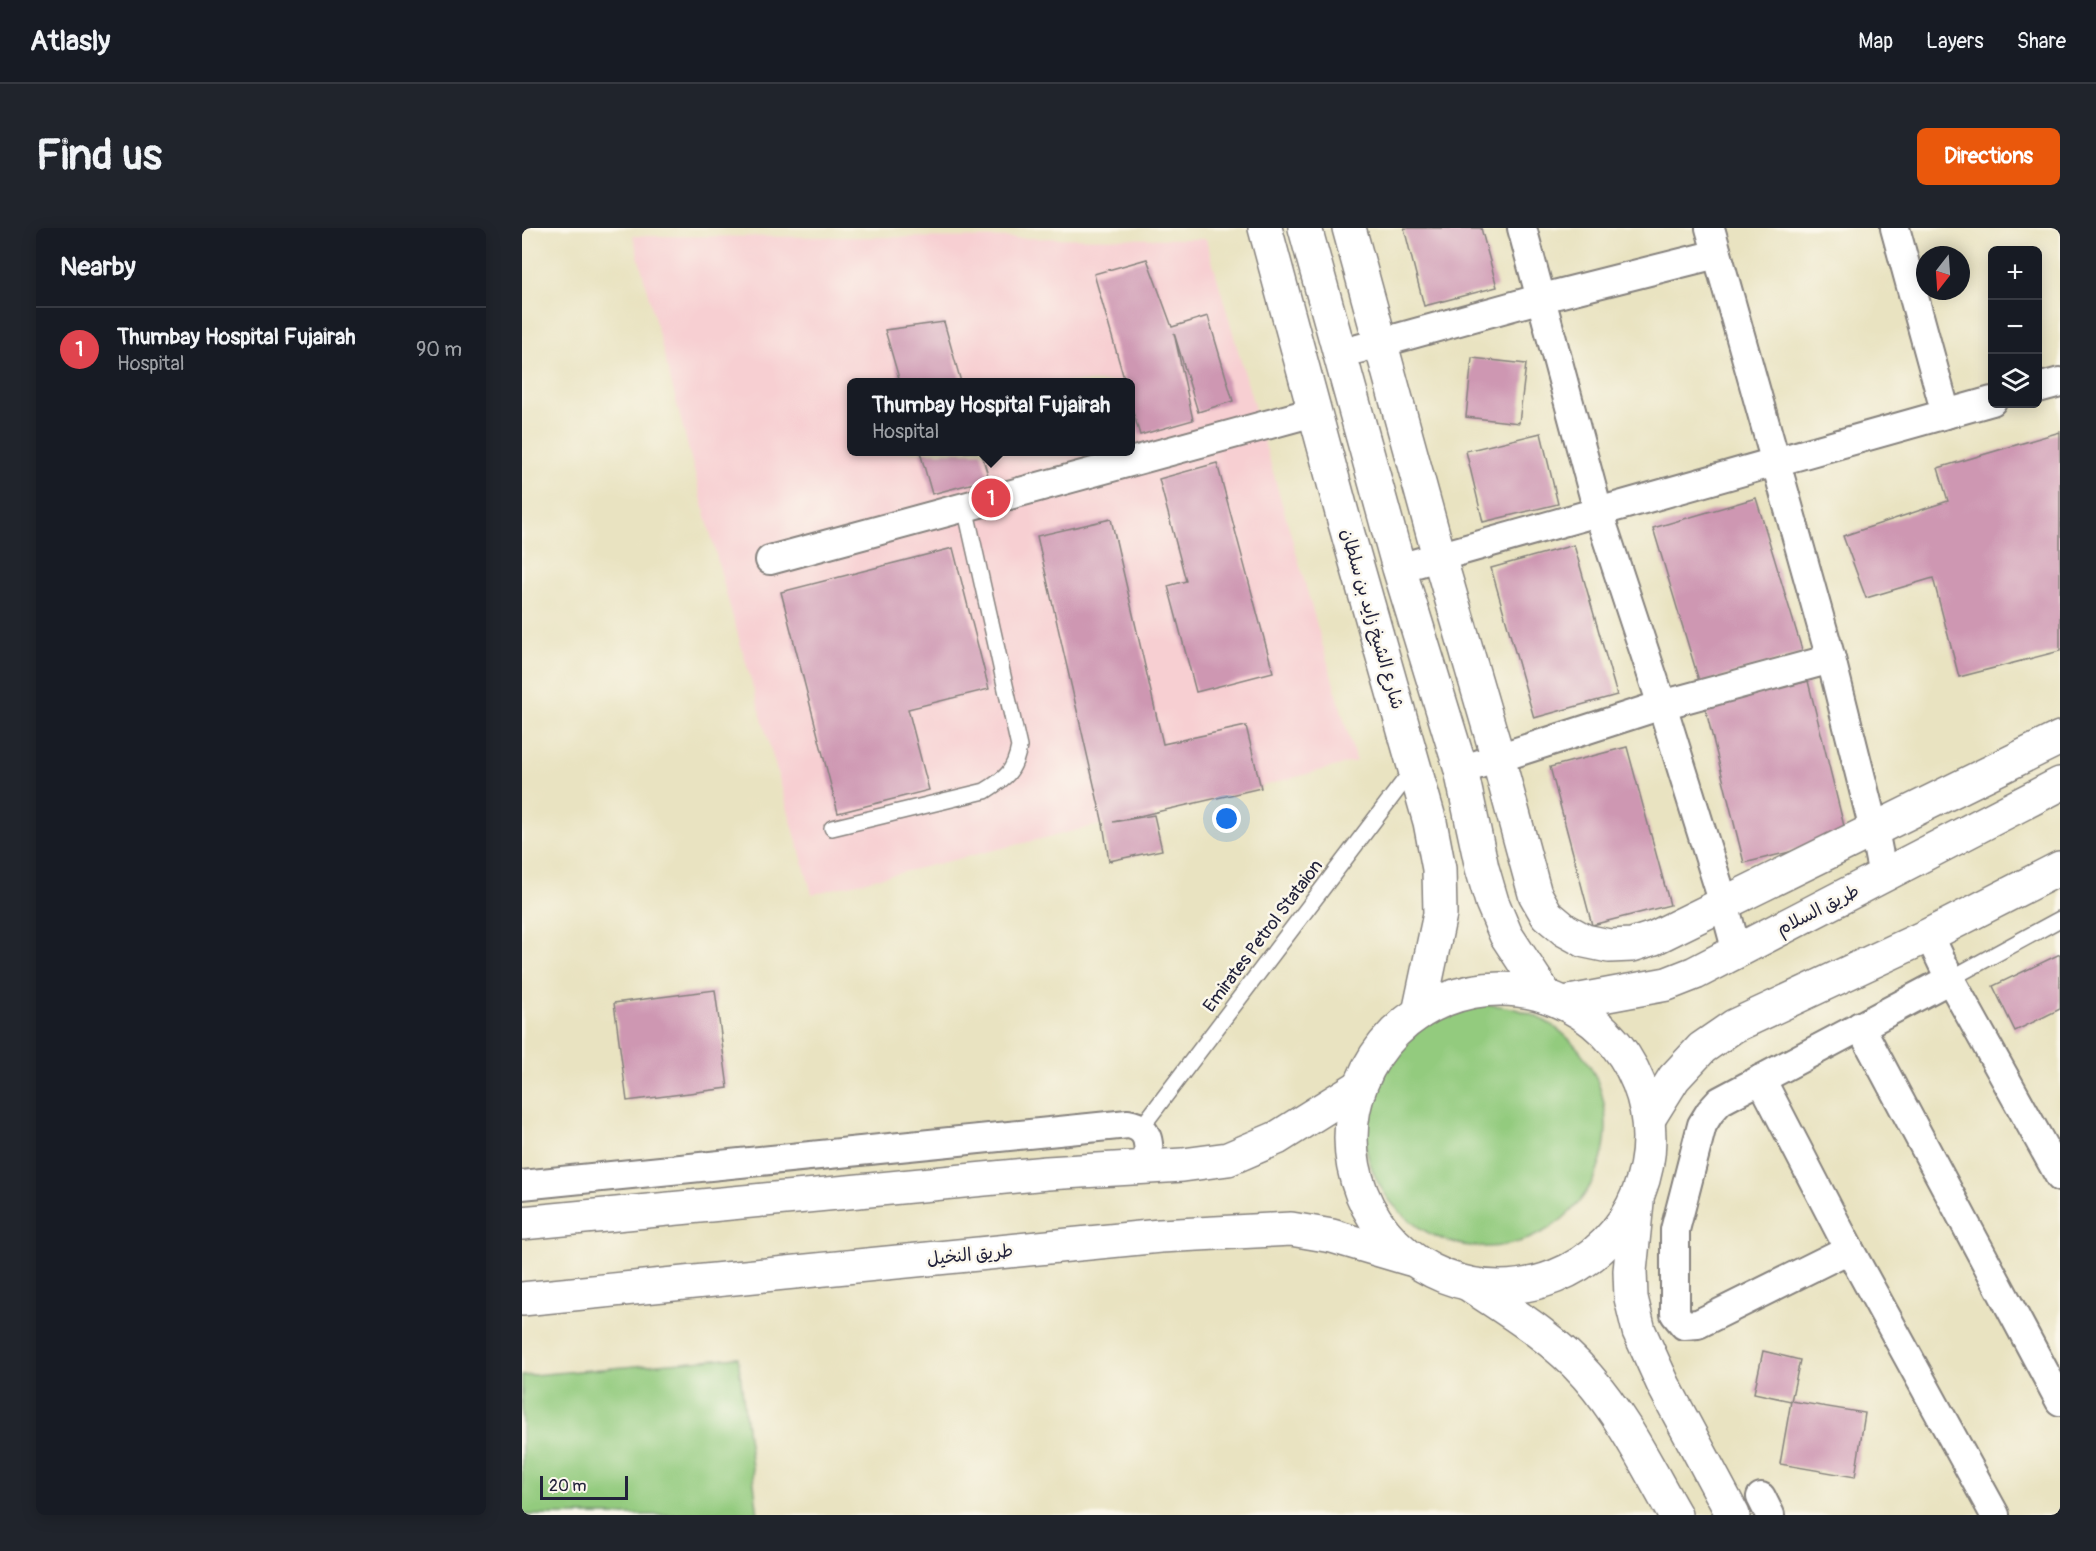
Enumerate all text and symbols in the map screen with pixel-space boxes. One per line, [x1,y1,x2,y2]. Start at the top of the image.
text: Atlasly [30,24,110,59]
text: Map [1858,28,1893,55]
text: Layers [1926,28,1984,55]
text: Share [2017,28,2066,55]
button: Directions [1917,128,2060,185]
text: Find us [36,130,162,182]
north arrow [1916,246,1970,300]
map controls [1988,246,2042,408]
button: + [1988,246,2042,300]
text: Nearby [60,251,136,283]
button: − [1988,300,2042,354]
text: Thumbay Hospital Fujairah [117,323,356,351]
text: 1 [76,337,83,362]
text: 90 m [416,337,462,362]
text: Hospital [117,351,184,376]
button: layers [1988,354,2042,408]
popup [847,378,1135,456]
text: Thumbay Hospital Fujairah [872,391,1110,419]
text: Hospital [872,419,939,444]
pin: 1 [972,476,1010,520]
street label: شارع الشيخ زايد بن سلطان [1335,526,1409,712]
your location [1212,804,1241,833]
street label: Emirates Petrol Stataion [1198,855,1328,1017]
street label: طريق السلام [1773,879,1864,942]
street label: طريق النخيل [926,1239,1014,1271]
scale bar [540,1473,628,1500]
text: 20 m [549,1476,587,1496]

